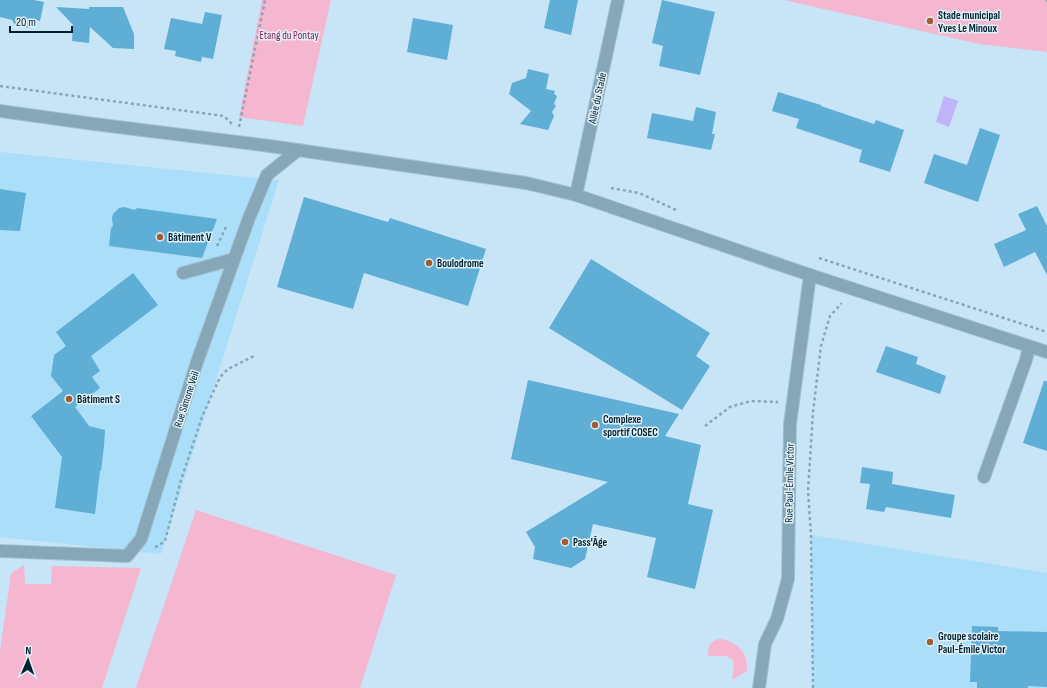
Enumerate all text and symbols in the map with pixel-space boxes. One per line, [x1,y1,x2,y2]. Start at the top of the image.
scale bar [10,8,72,34]
place label: Stade municipal Yves Le Minoux [938,9,1000,35]
text: 20 m [16,15,36,30]
marker: Stade municipal Yves Le Minoux [925,16,935,26]
park label: Etang du Pontay [259,29,320,42]
street label: Allée du Stade [586,71,609,126]
place label: Bâtiment V [168,231,212,244]
marker: Bâtiment V [155,232,165,242]
place label: Boulodrome [437,257,484,270]
marker: Boulodrome [424,258,434,268]
street label: Rue Simone Veil [171,369,202,429]
place label: Bâtiment S [77,393,120,406]
marker: Bâtiment S [64,394,74,404]
place label: Complexe sportif COSEC [603,413,658,439]
marker: Complexe sportif COSEC [590,420,600,430]
street label: Rue Paul-Émile Victor [782,443,797,523]
place label: Pass'Âge [573,535,608,549]
marker: Pass'Âge [560,537,570,547]
place label: Groupe scolaire Paul-Émile Victor [938,630,1006,656]
marker: Groupe scolaire Paul-Émile Victor [925,637,935,647]
north arrow [8,640,48,680]
text: N [25,644,32,657]

